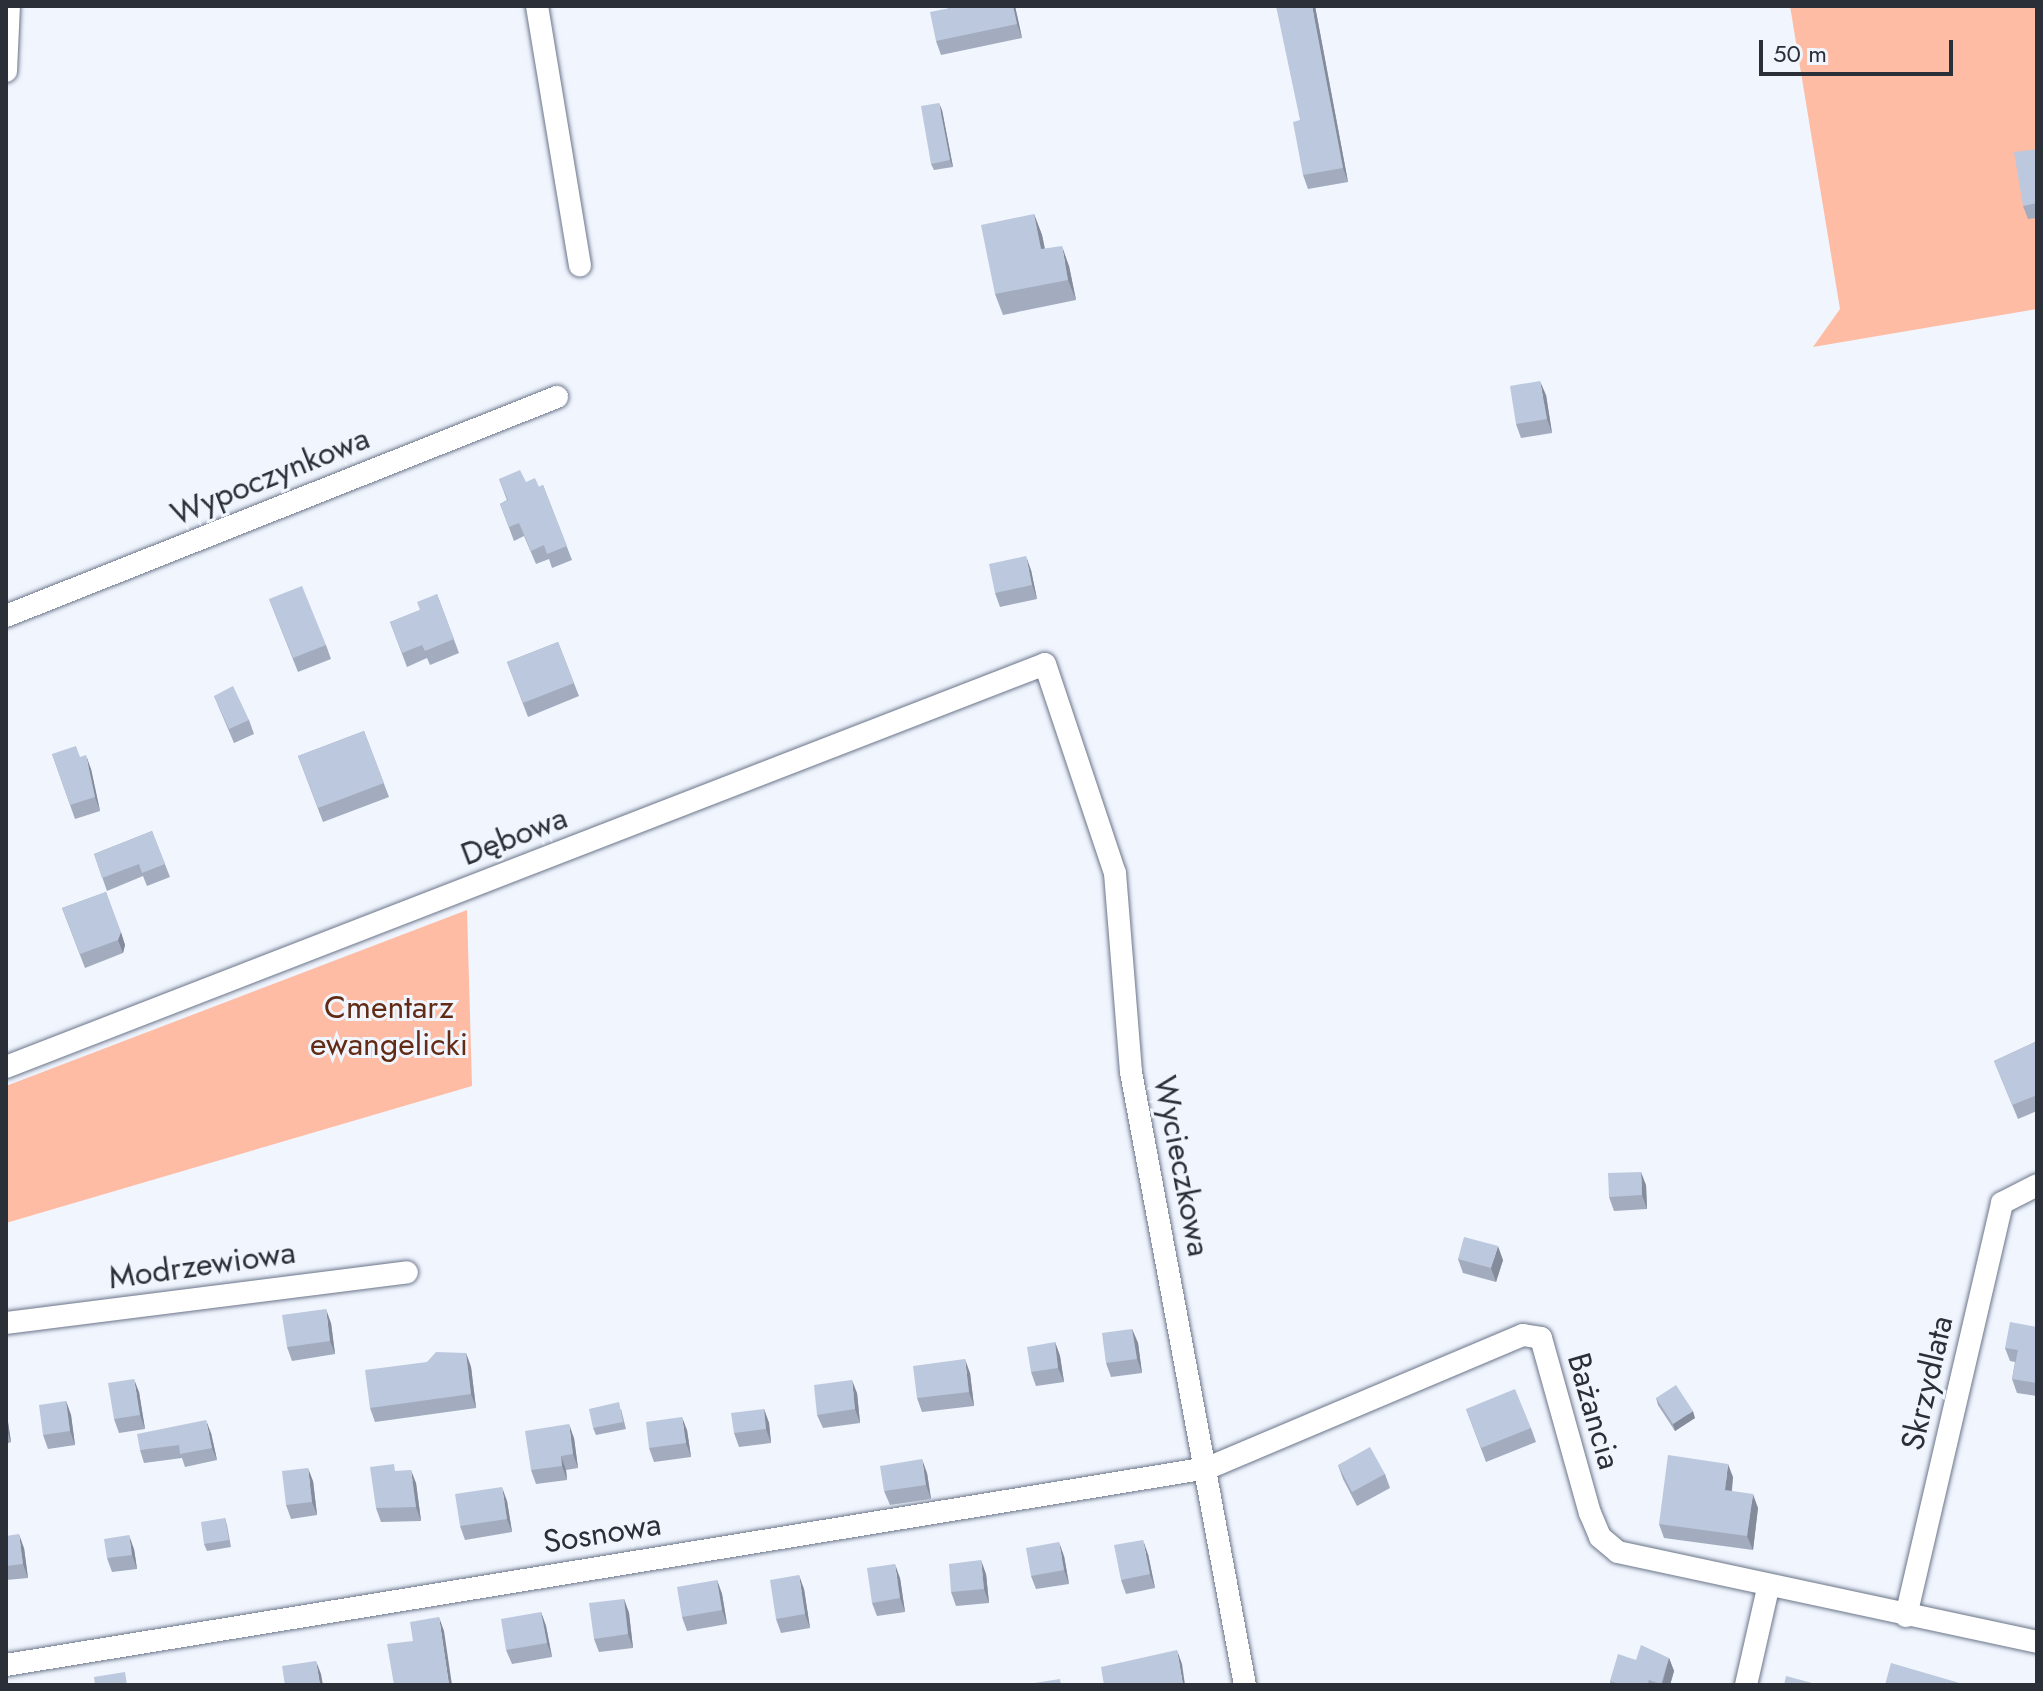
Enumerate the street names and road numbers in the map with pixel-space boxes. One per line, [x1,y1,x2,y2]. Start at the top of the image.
street label: Wypoczynkowa [165,419,375,533]
street label: Dębowa [455,798,573,874]
street label: Wycieczkowa [1146,1072,1218,1260]
street label: Modrzewiowa [106,1233,298,1297]
street label: Skrzydlata [1893,1312,1961,1454]
street label: Bażancia [1559,1348,1629,1474]
street label: Sosnowa [540,1505,664,1561]

